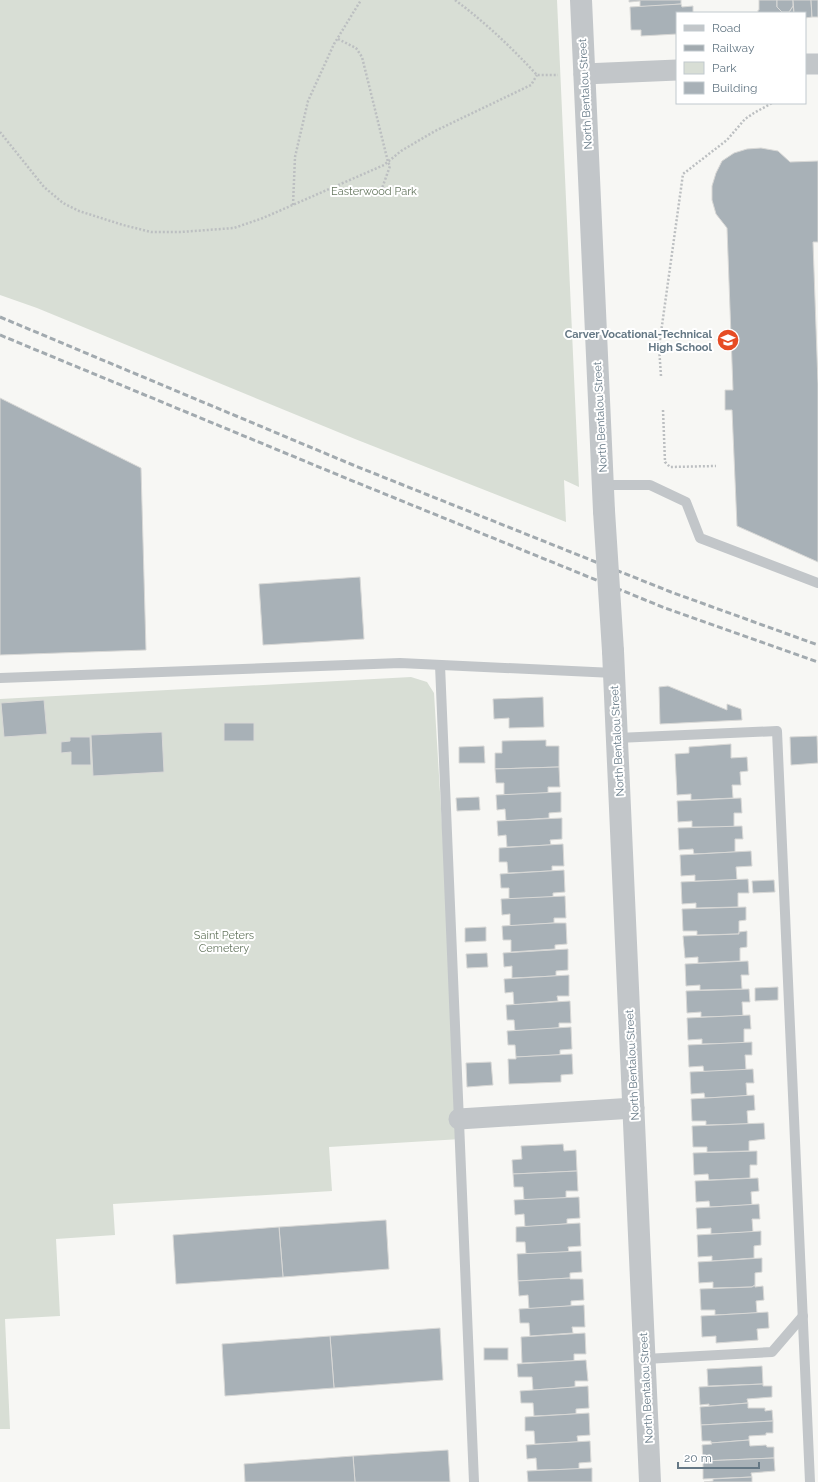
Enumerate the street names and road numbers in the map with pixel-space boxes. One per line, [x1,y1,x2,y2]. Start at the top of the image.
street label: North Bentalou Street [576,38,595,150]
street label: North Bentalou Street [591,361,610,473]
street label: North Bentalou Street [608,685,627,797]
street label: North Bentalou Street [623,1009,642,1121]
street label: North Bentalou Street [637,1332,656,1444]

